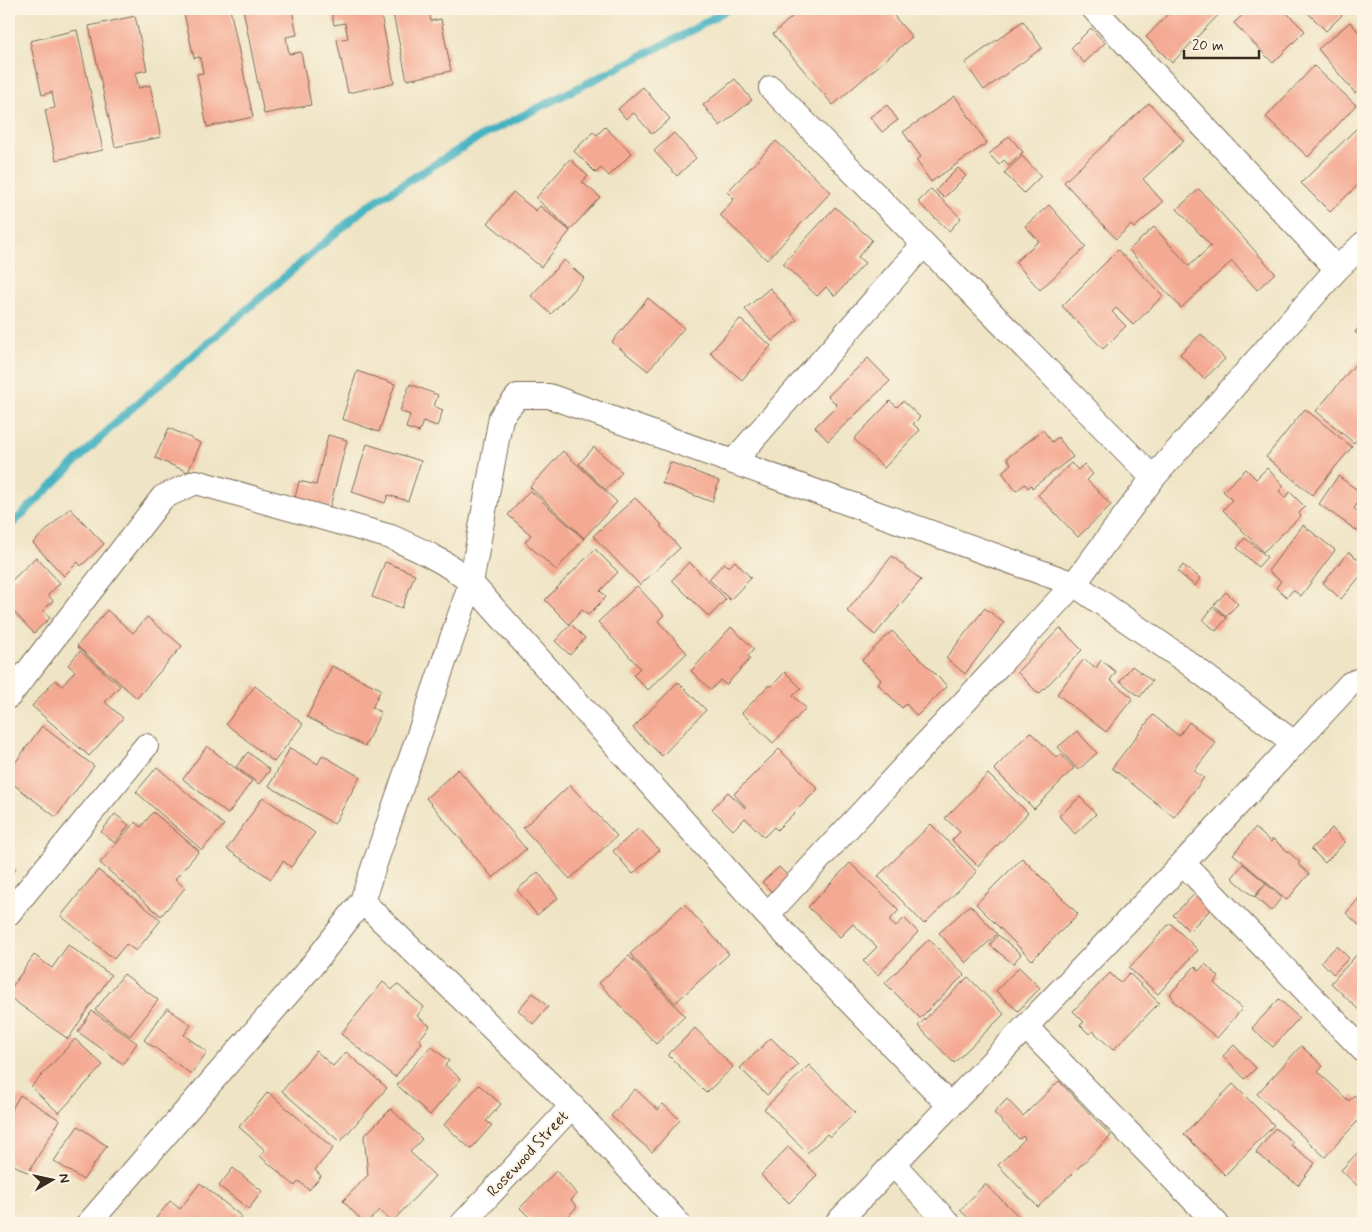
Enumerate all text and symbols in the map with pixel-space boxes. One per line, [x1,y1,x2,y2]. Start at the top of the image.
scale bar [1184,28,1260,60]
text: 20 m [1192,36,1224,56]
street label: Rosewood Street [483,1106,573,1202]
north arrow [28,1154,78,1204]
text: N [54,1172,73,1184]

